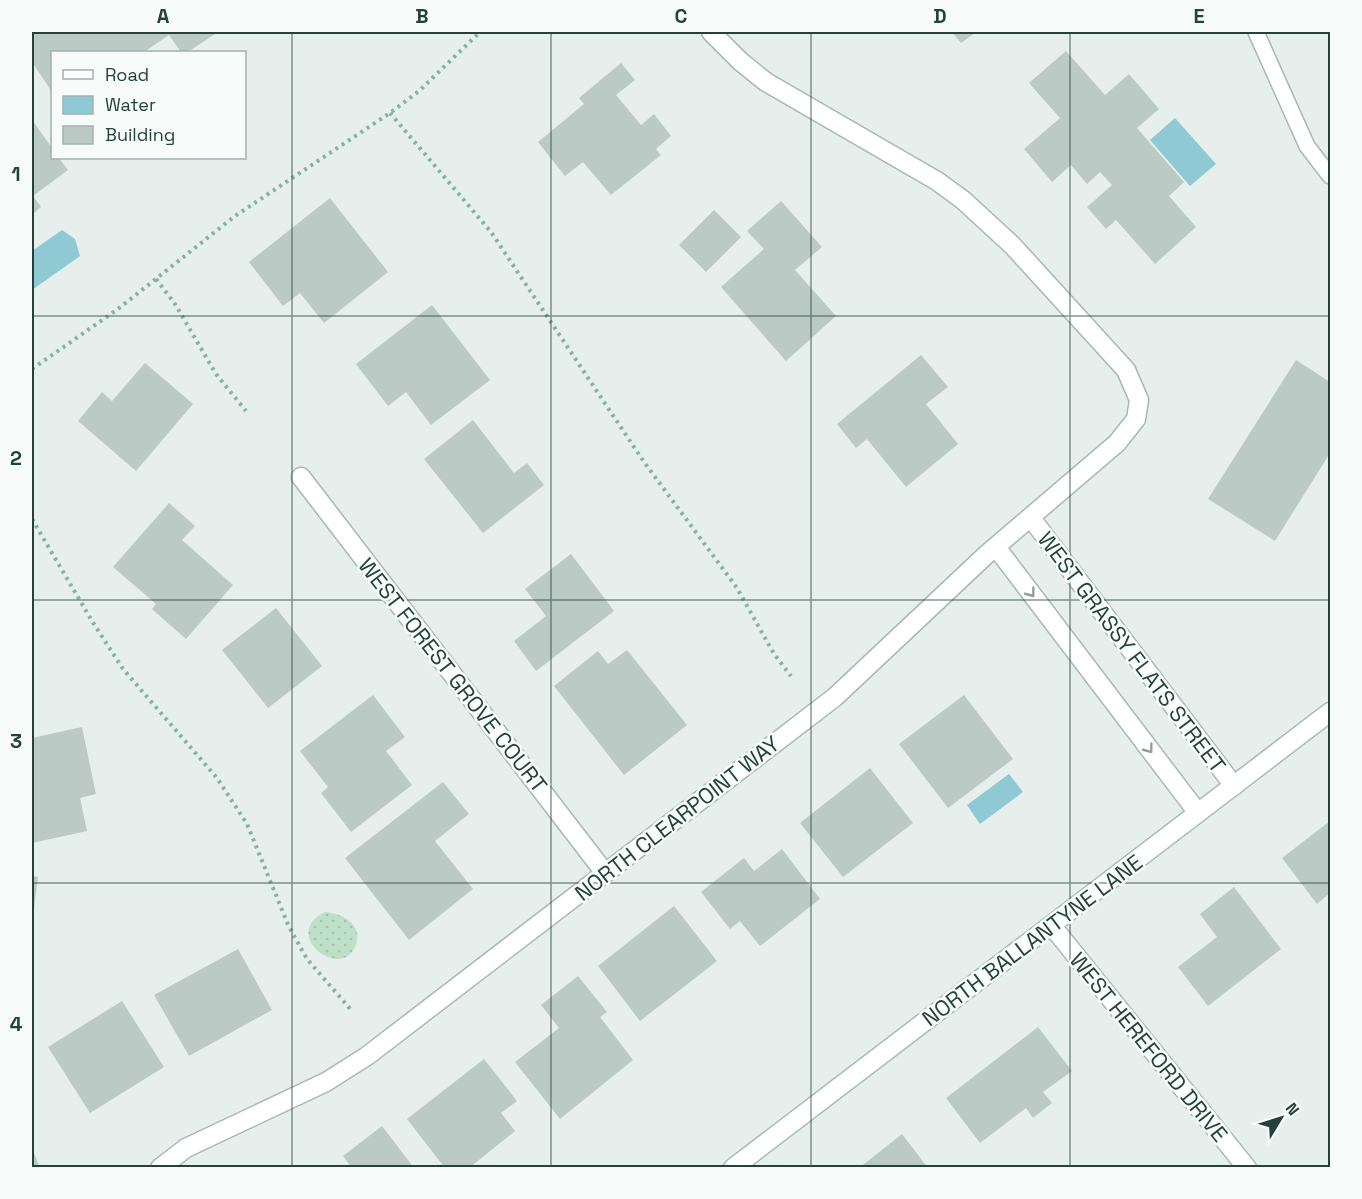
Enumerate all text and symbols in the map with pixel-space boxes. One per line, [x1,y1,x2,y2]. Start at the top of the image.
text: A [157,3,170,29]
text: B [415,3,429,29]
text: C [675,3,688,29]
text: D [933,3,947,29]
text: E [1193,3,1205,29]
legend [51,51,246,159]
text: Road [105,63,149,86]
text: Water [105,93,156,116]
text: Building [105,123,175,146]
text: 1 [11,161,21,187]
text: 2 [10,445,22,471]
street label: WEST GRASSY FLATS STREET [1032,526,1232,778]
street label: WEST FOREST GROVE COURT [353,552,554,798]
one-way arrow [1024,587,1035,598]
text: 3 [10,728,22,754]
street label: NORTH CLEARPOINT WAY [569,729,785,907]
one-way arrow [1142,742,1153,753]
street label: NORTH BALLANTYNE LANE [916,848,1148,1032]
street label: WEST HEREFORD DRIVE [1064,946,1234,1148]
text: 4 [10,1011,23,1037]
north arrow [1251,1088,1311,1148]
text: N [1281,1098,1304,1120]

